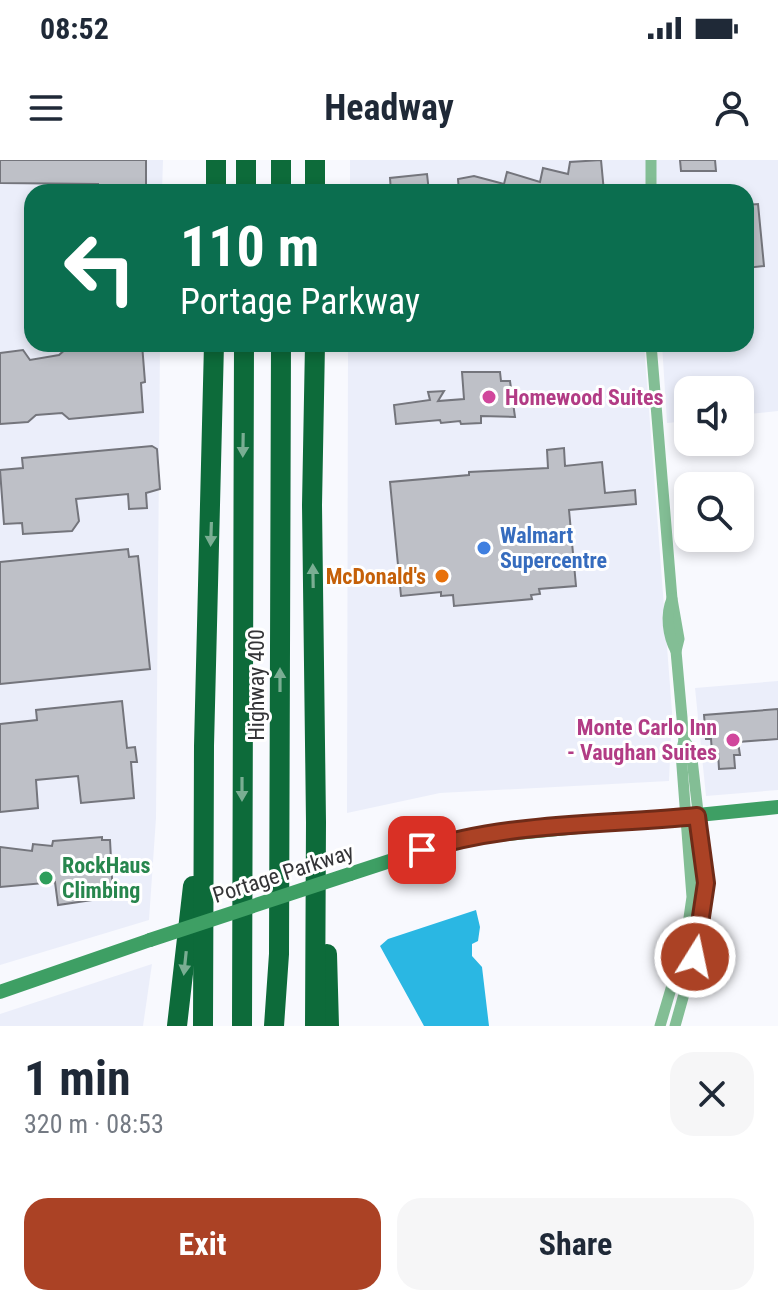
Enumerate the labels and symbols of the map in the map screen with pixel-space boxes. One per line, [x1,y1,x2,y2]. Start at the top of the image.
place label: Homewood Suites [505,385,664,410]
marker: Homewood Suites [480,388,498,406]
one-way arrow [237,433,250,458]
one-way arrow [204,522,217,547]
place label: Walmart Supercentre [500,523,607,573]
marker: Walmart Supercentre [475,539,493,557]
one-way arrow [307,563,319,588]
place label: McDonald's [326,564,426,589]
marker: McDonald's [433,567,451,585]
street label: Highway 400 [244,629,269,741]
one-way arrow [274,667,286,692]
place label: Monte Carlo Inn - Vaughan Suites [567,715,717,765]
marker: Monte Carlo Inn - Vaughan Suites [724,731,742,749]
one-way arrow [235,777,248,802]
pin [388,816,456,884]
street label: Portage Parkway [210,839,357,908]
place label: RockHaus Climbing [62,853,150,903]
marker: RockHaus Climbing [37,869,55,887]
position arrow [653,915,737,999]
one-way arrow [178,951,191,976]

